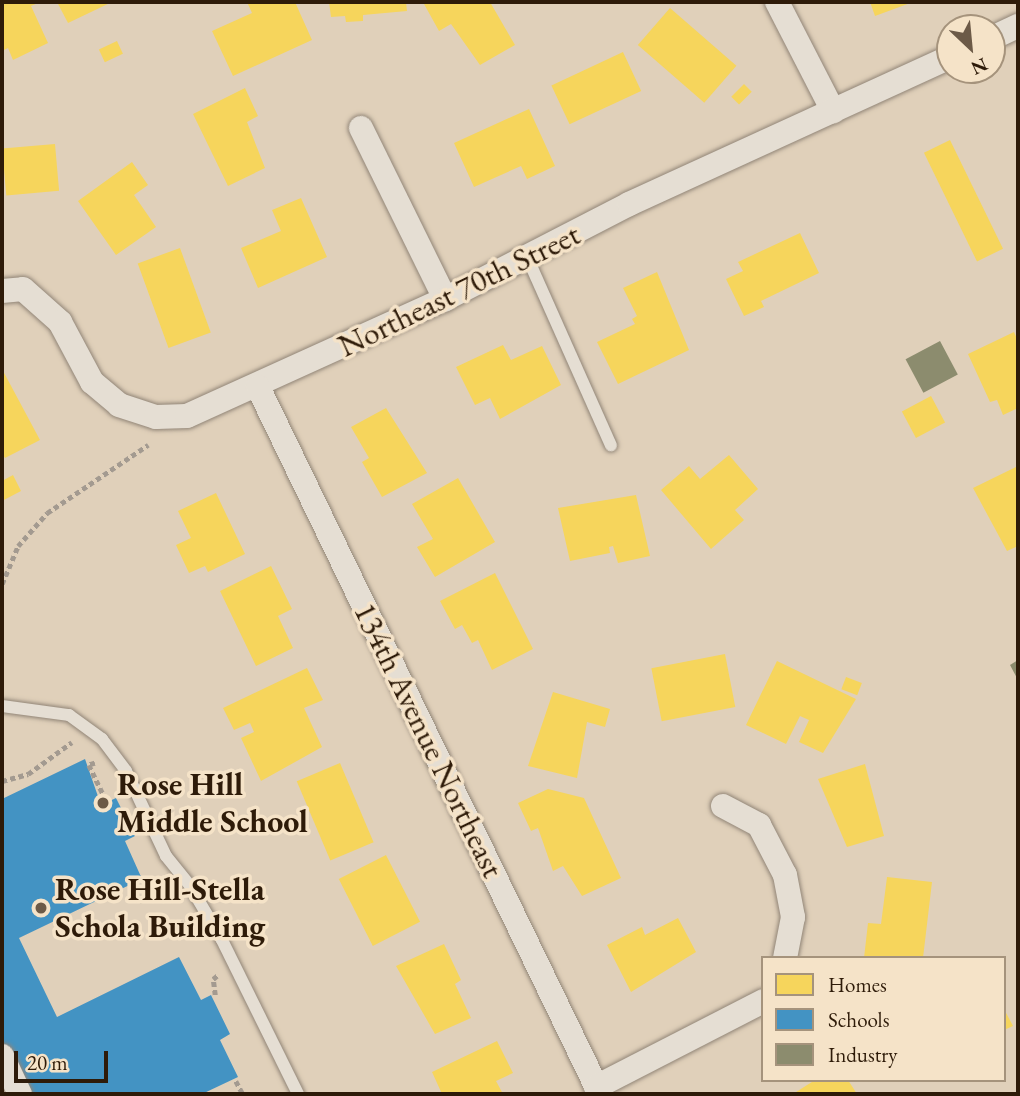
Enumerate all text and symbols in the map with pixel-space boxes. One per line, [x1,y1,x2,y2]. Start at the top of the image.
north arrow [936,14,1006,84]
text: N [967,52,992,81]
street label: Northeast 70th Street [332,215,586,365]
street label: 134th Avenue Northeast [346,596,512,884]
place label: Rose Hill Middle School [117,766,308,841]
marker: Rose Hill Middle School [95,795,111,811]
place label: Rose Hill-Stella Schola Building [55,871,265,946]
marker: Rose Hill-Stella Schola Building [33,900,49,916]
legend [761,956,1006,1082]
text: Homes [828,971,887,998]
text: Schools [828,1006,889,1033]
scale bar [18,1036,112,1080]
text: Industry [828,1041,898,1068]
text: 20 m [27,1049,68,1076]

